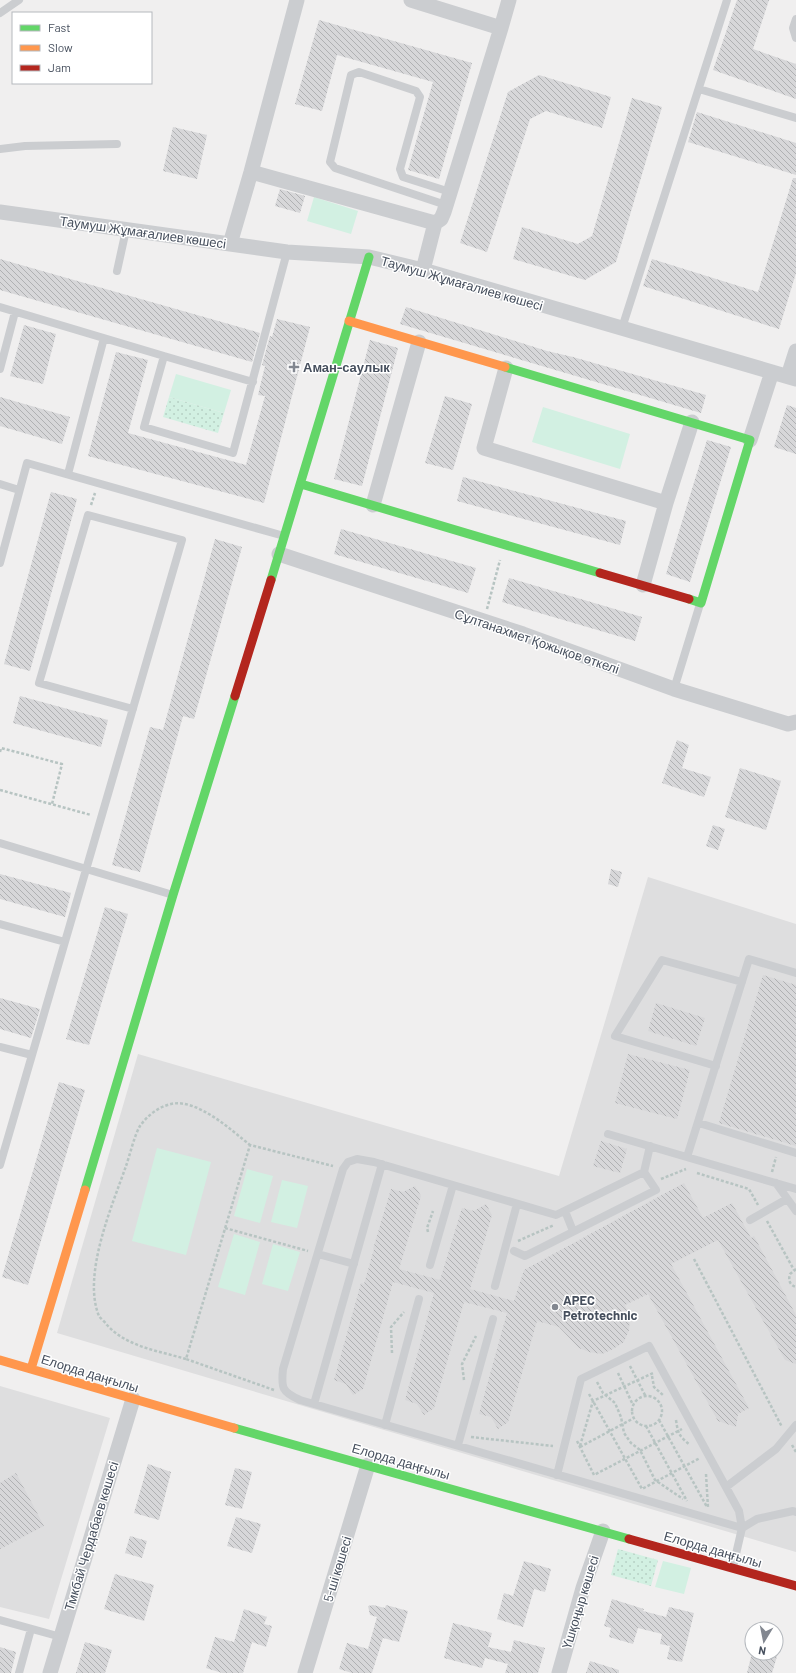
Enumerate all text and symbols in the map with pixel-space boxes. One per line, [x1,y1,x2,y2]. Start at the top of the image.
legend [12,12,152,84]
text: Fast [48,20,71,34]
text: Slow [48,40,73,54]
text: Jam [48,60,71,74]
street label: Таумуш Жұмағалиев көшесі [59,212,227,252]
street label: Таумуш Жұмағалиев көшесі [379,252,545,314]
place label: Аман-саулык [303,359,390,375]
marker: Аман-саулык [288,361,300,373]
street label: Сұлтанахмет Қожықов өткелі [453,605,622,677]
place label: APEC Petrotechnic [563,1292,638,1323]
marker: APEC Petrotechnic [550,1302,560,1312]
street label: Елорда даңғылы [39,1351,141,1395]
street label: Елорда даңғылы [350,1439,452,1483]
street label: Тмкбай Чердабаев көшесі [61,1459,121,1613]
street label: Елорда даңғылы [662,1527,764,1571]
street label: 5-ші көшесі [319,1534,355,1604]
street label: Үшқоңыр көшесі [558,1553,602,1651]
north arrow [744,1621,784,1661]
text: N [757,1644,767,1658]

